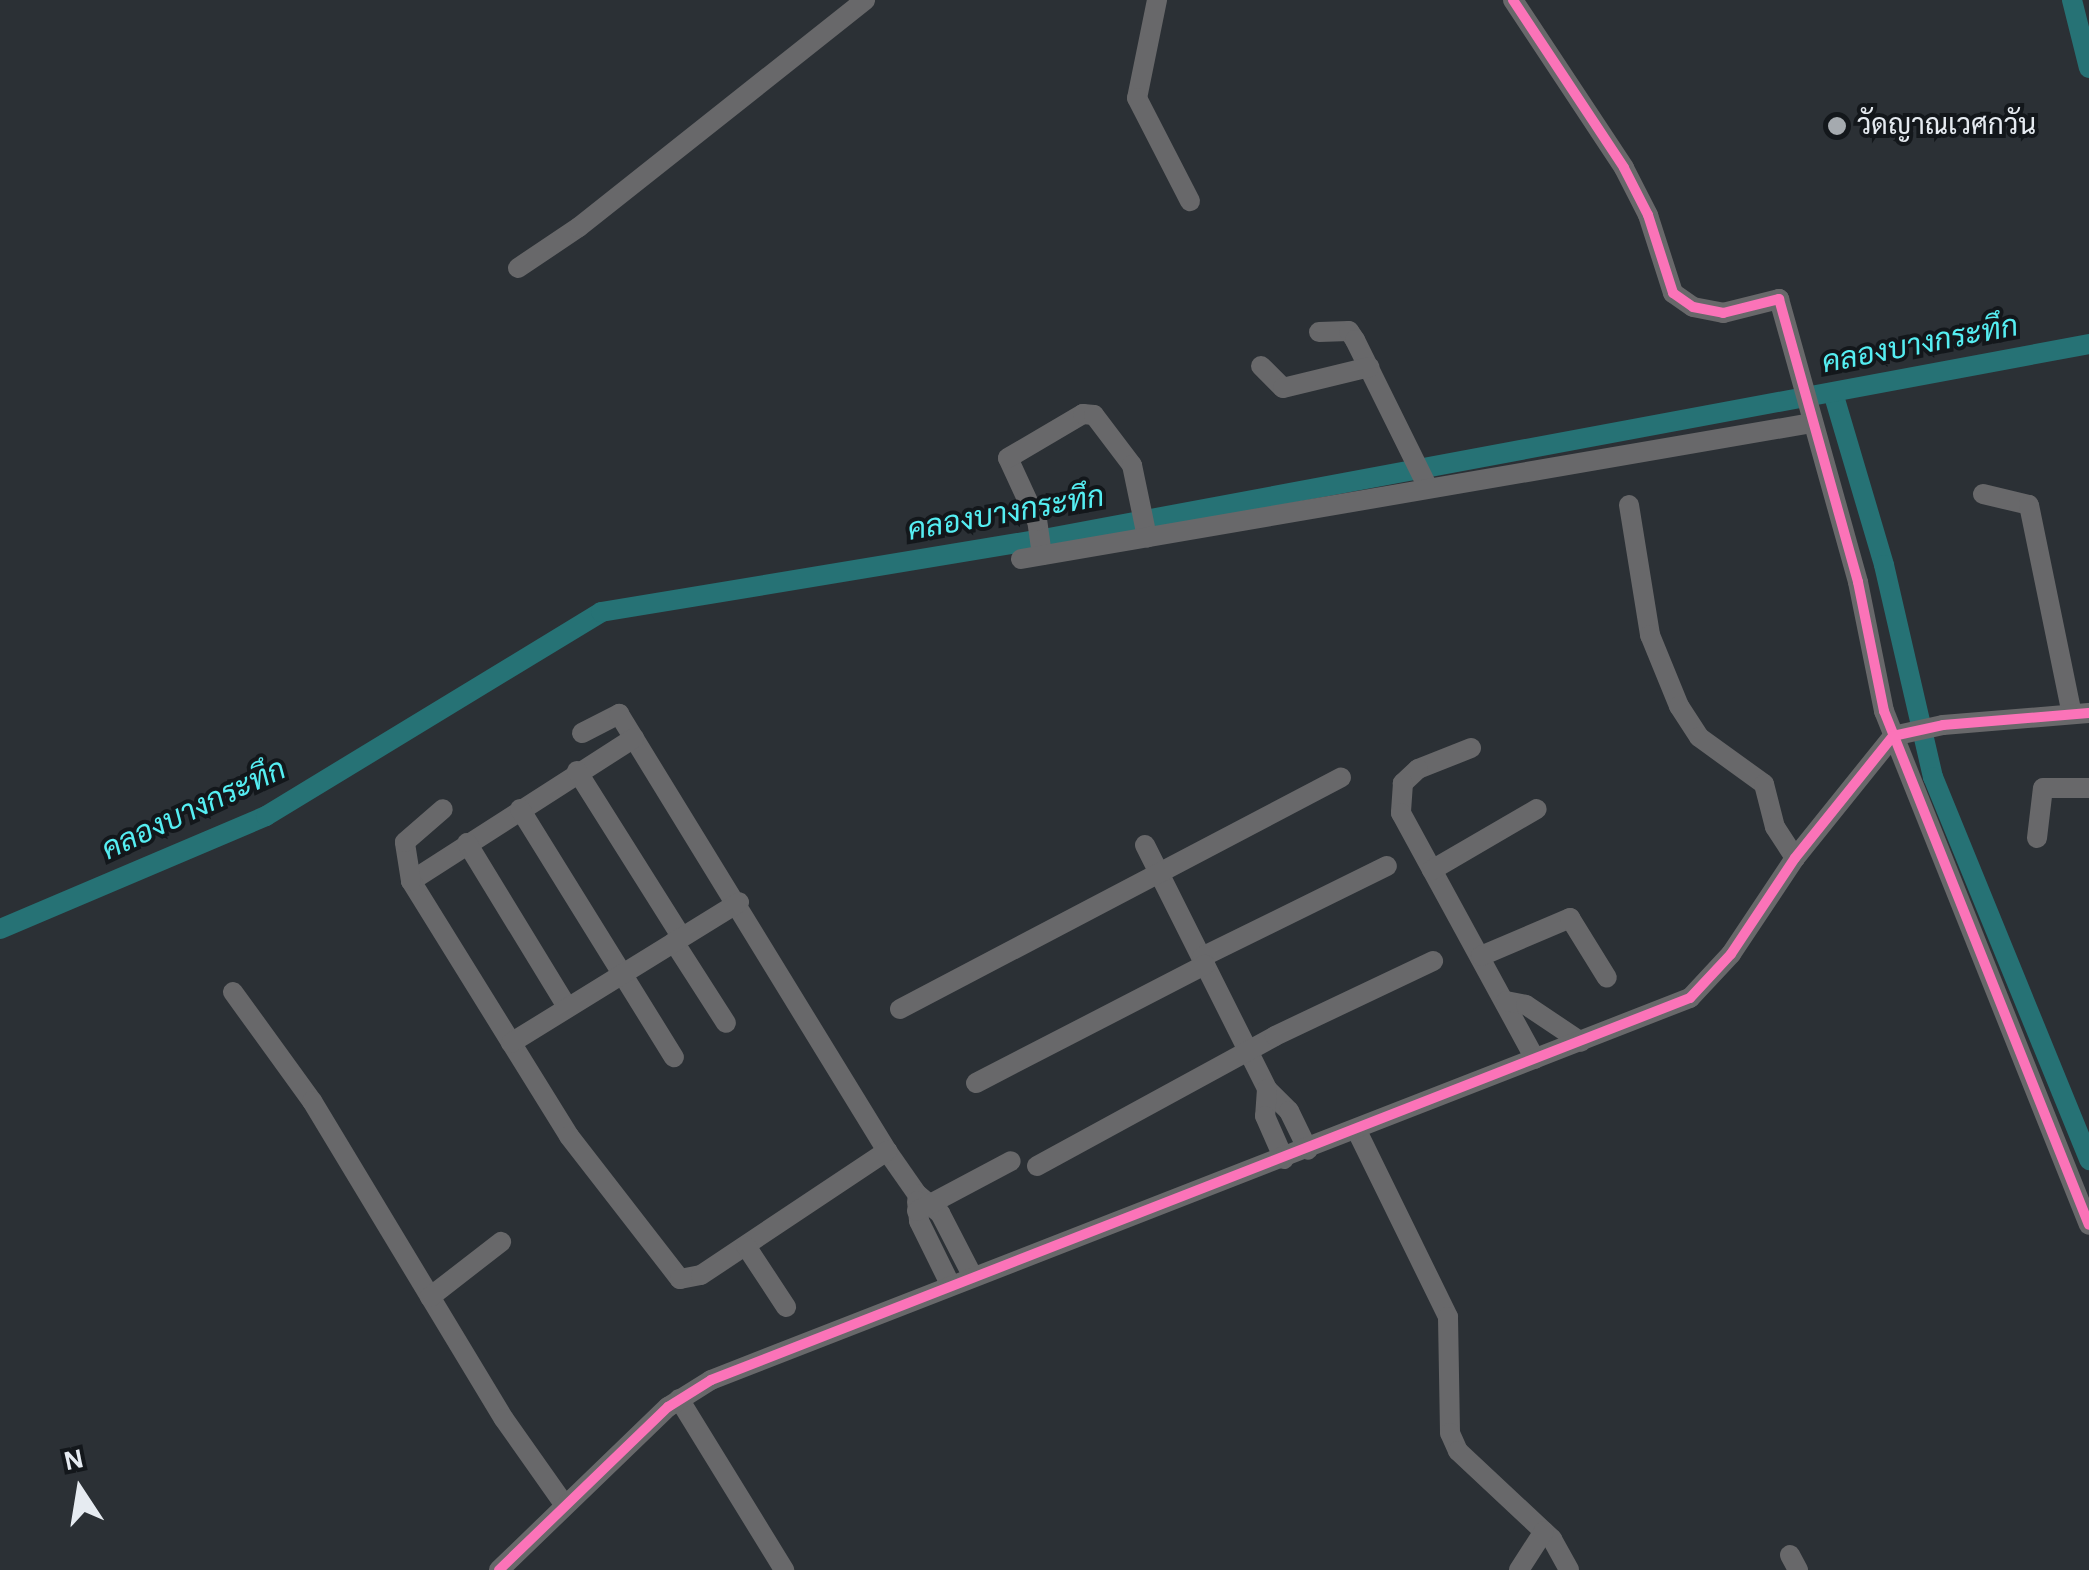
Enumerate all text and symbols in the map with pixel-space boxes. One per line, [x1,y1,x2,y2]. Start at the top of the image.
place label: วัดญาณเวศกวัน [1857,109,2036,143]
marker: วัดญาณเวศกวัน [1826,115,1848,137]
water label: คลองบางกระทึก [1819,308,2021,382]
water label: คลองบางกระทึก [905,479,1107,549]
water label: คลองบางกระทึก [96,752,292,868]
north arrow [30,1440,130,1540]
text: N [61,1445,86,1476]

